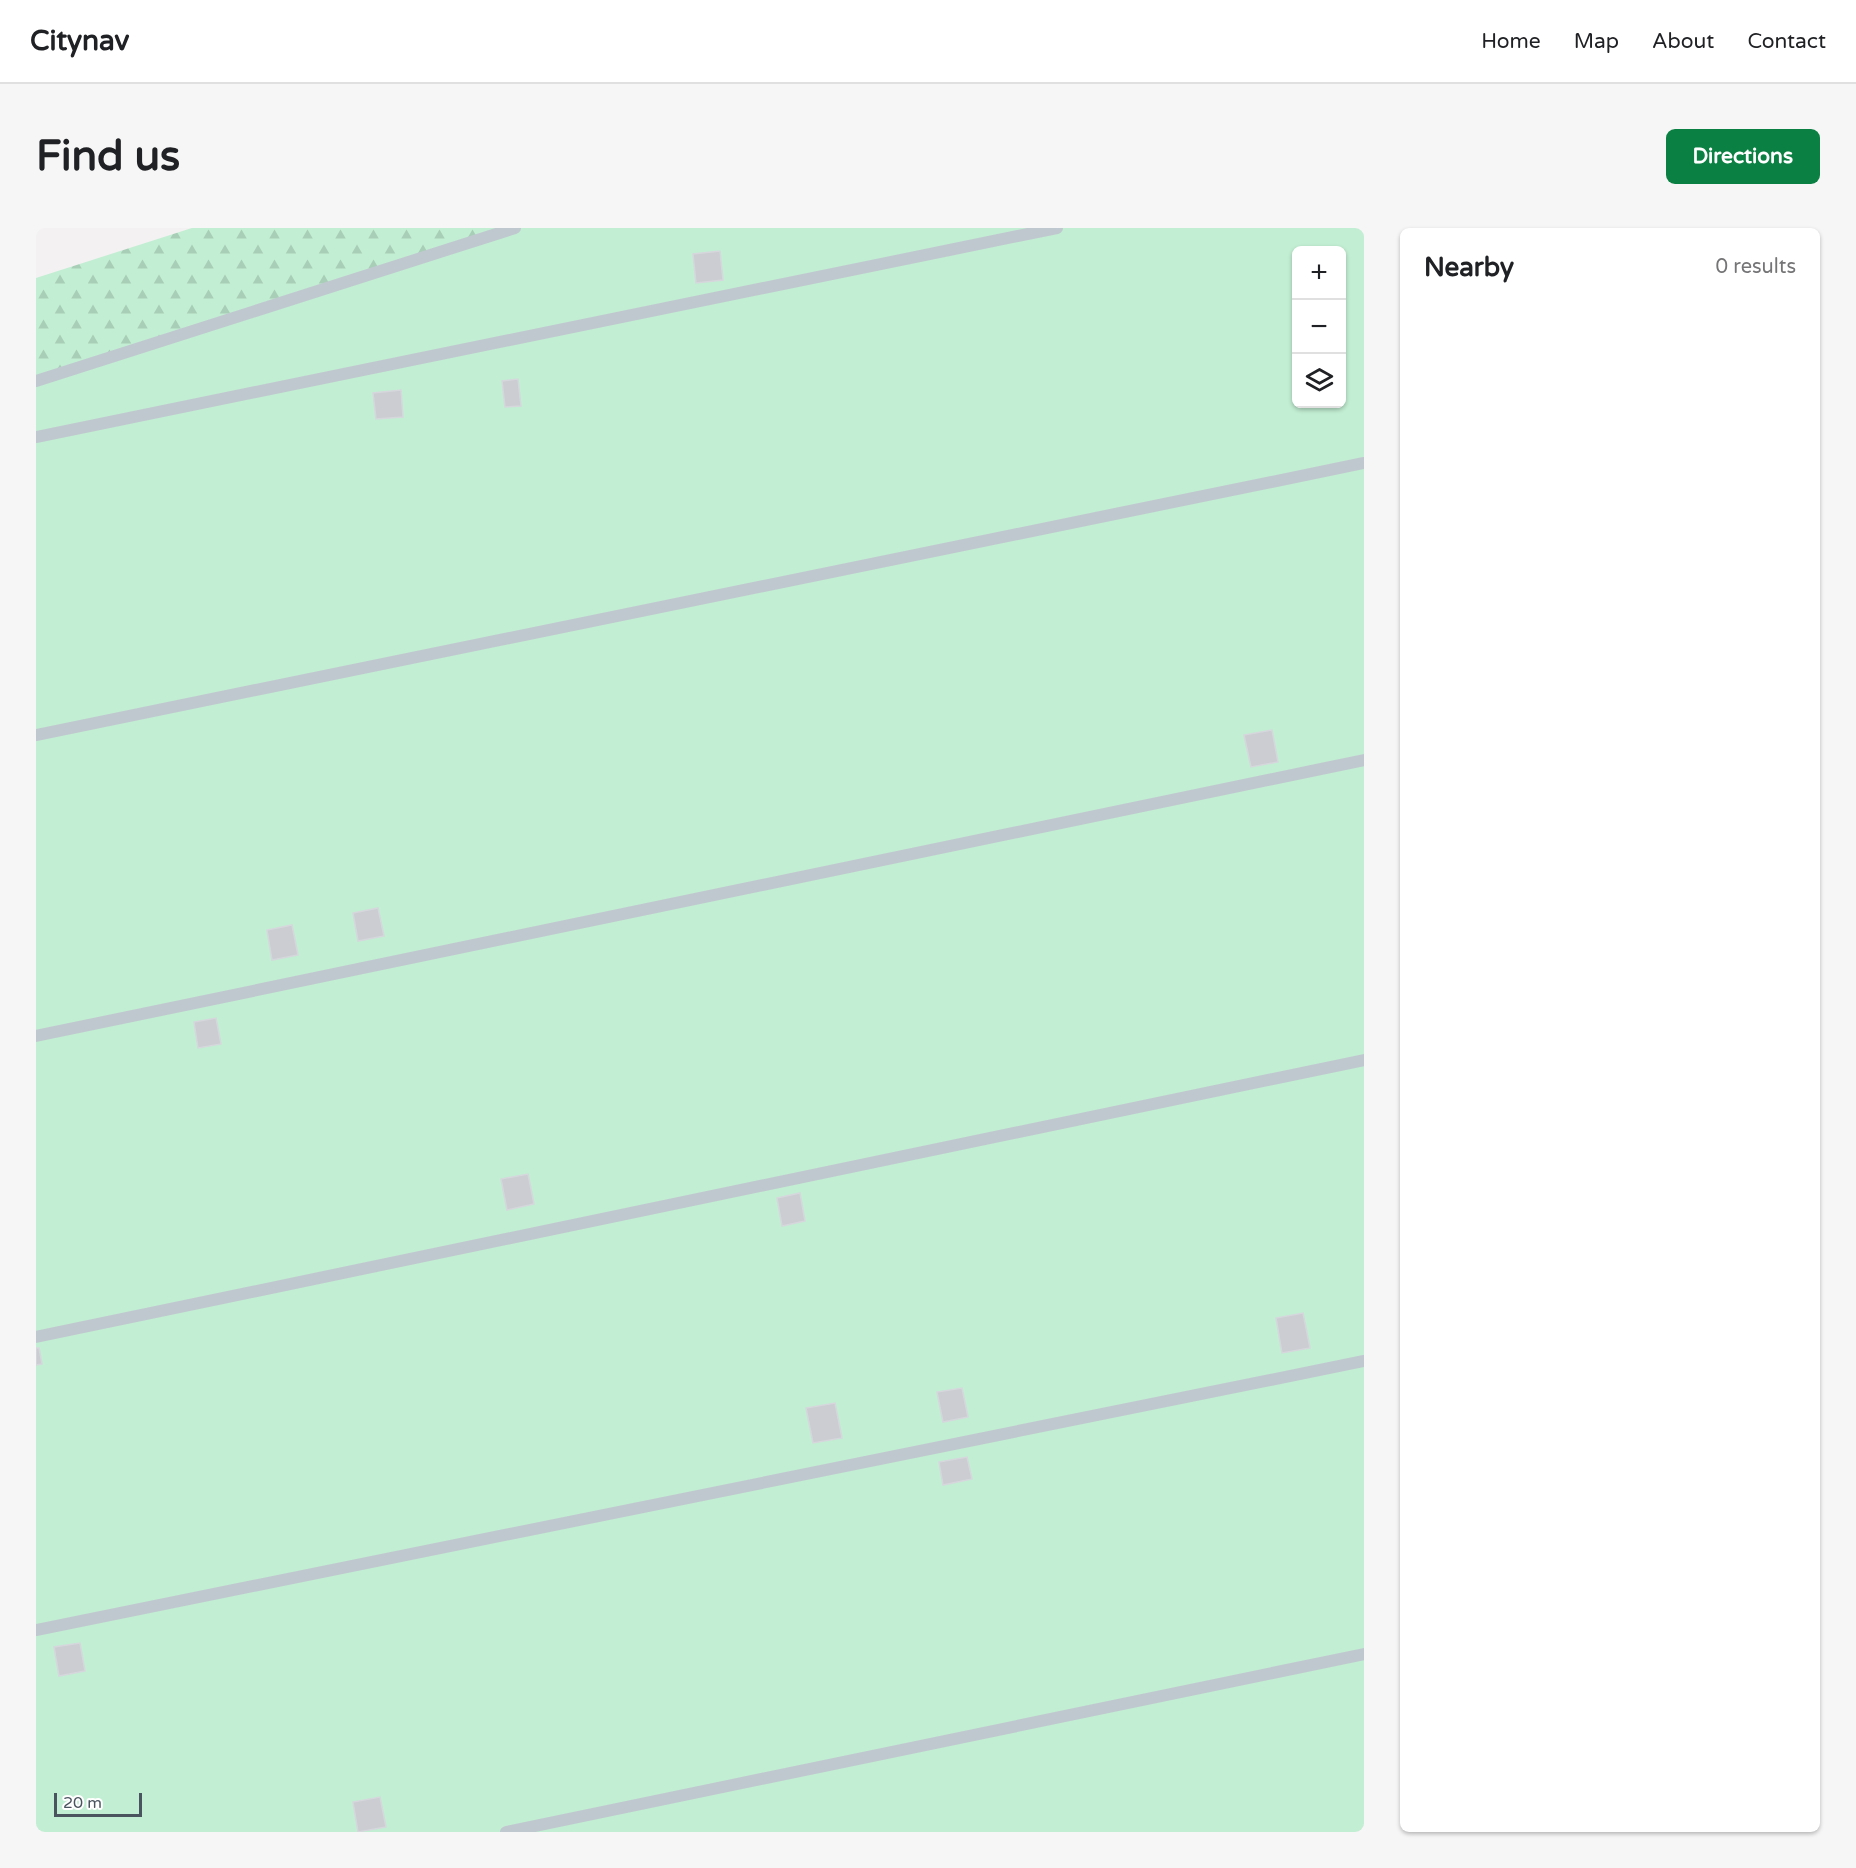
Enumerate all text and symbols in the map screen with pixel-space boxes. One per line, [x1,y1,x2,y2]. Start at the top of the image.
text: Citynav [30,24,129,58]
text: Home [1481,29,1541,54]
text: Map [1574,29,1619,54]
text: About [1652,29,1714,54]
text: Contact [1747,29,1826,54]
button: Directions [1666,129,1820,184]
text: Find us [36,131,180,182]
map controls [1292,246,1346,408]
button: + [1292,246,1346,300]
text: Nearby [1424,252,1514,283]
text: 0 results [1716,255,1796,279]
button: − [1292,300,1346,354]
button: layers [1292,354,1346,408]
scale bar [54,1790,142,1818]
text: 20 m [63,1793,102,1813]

